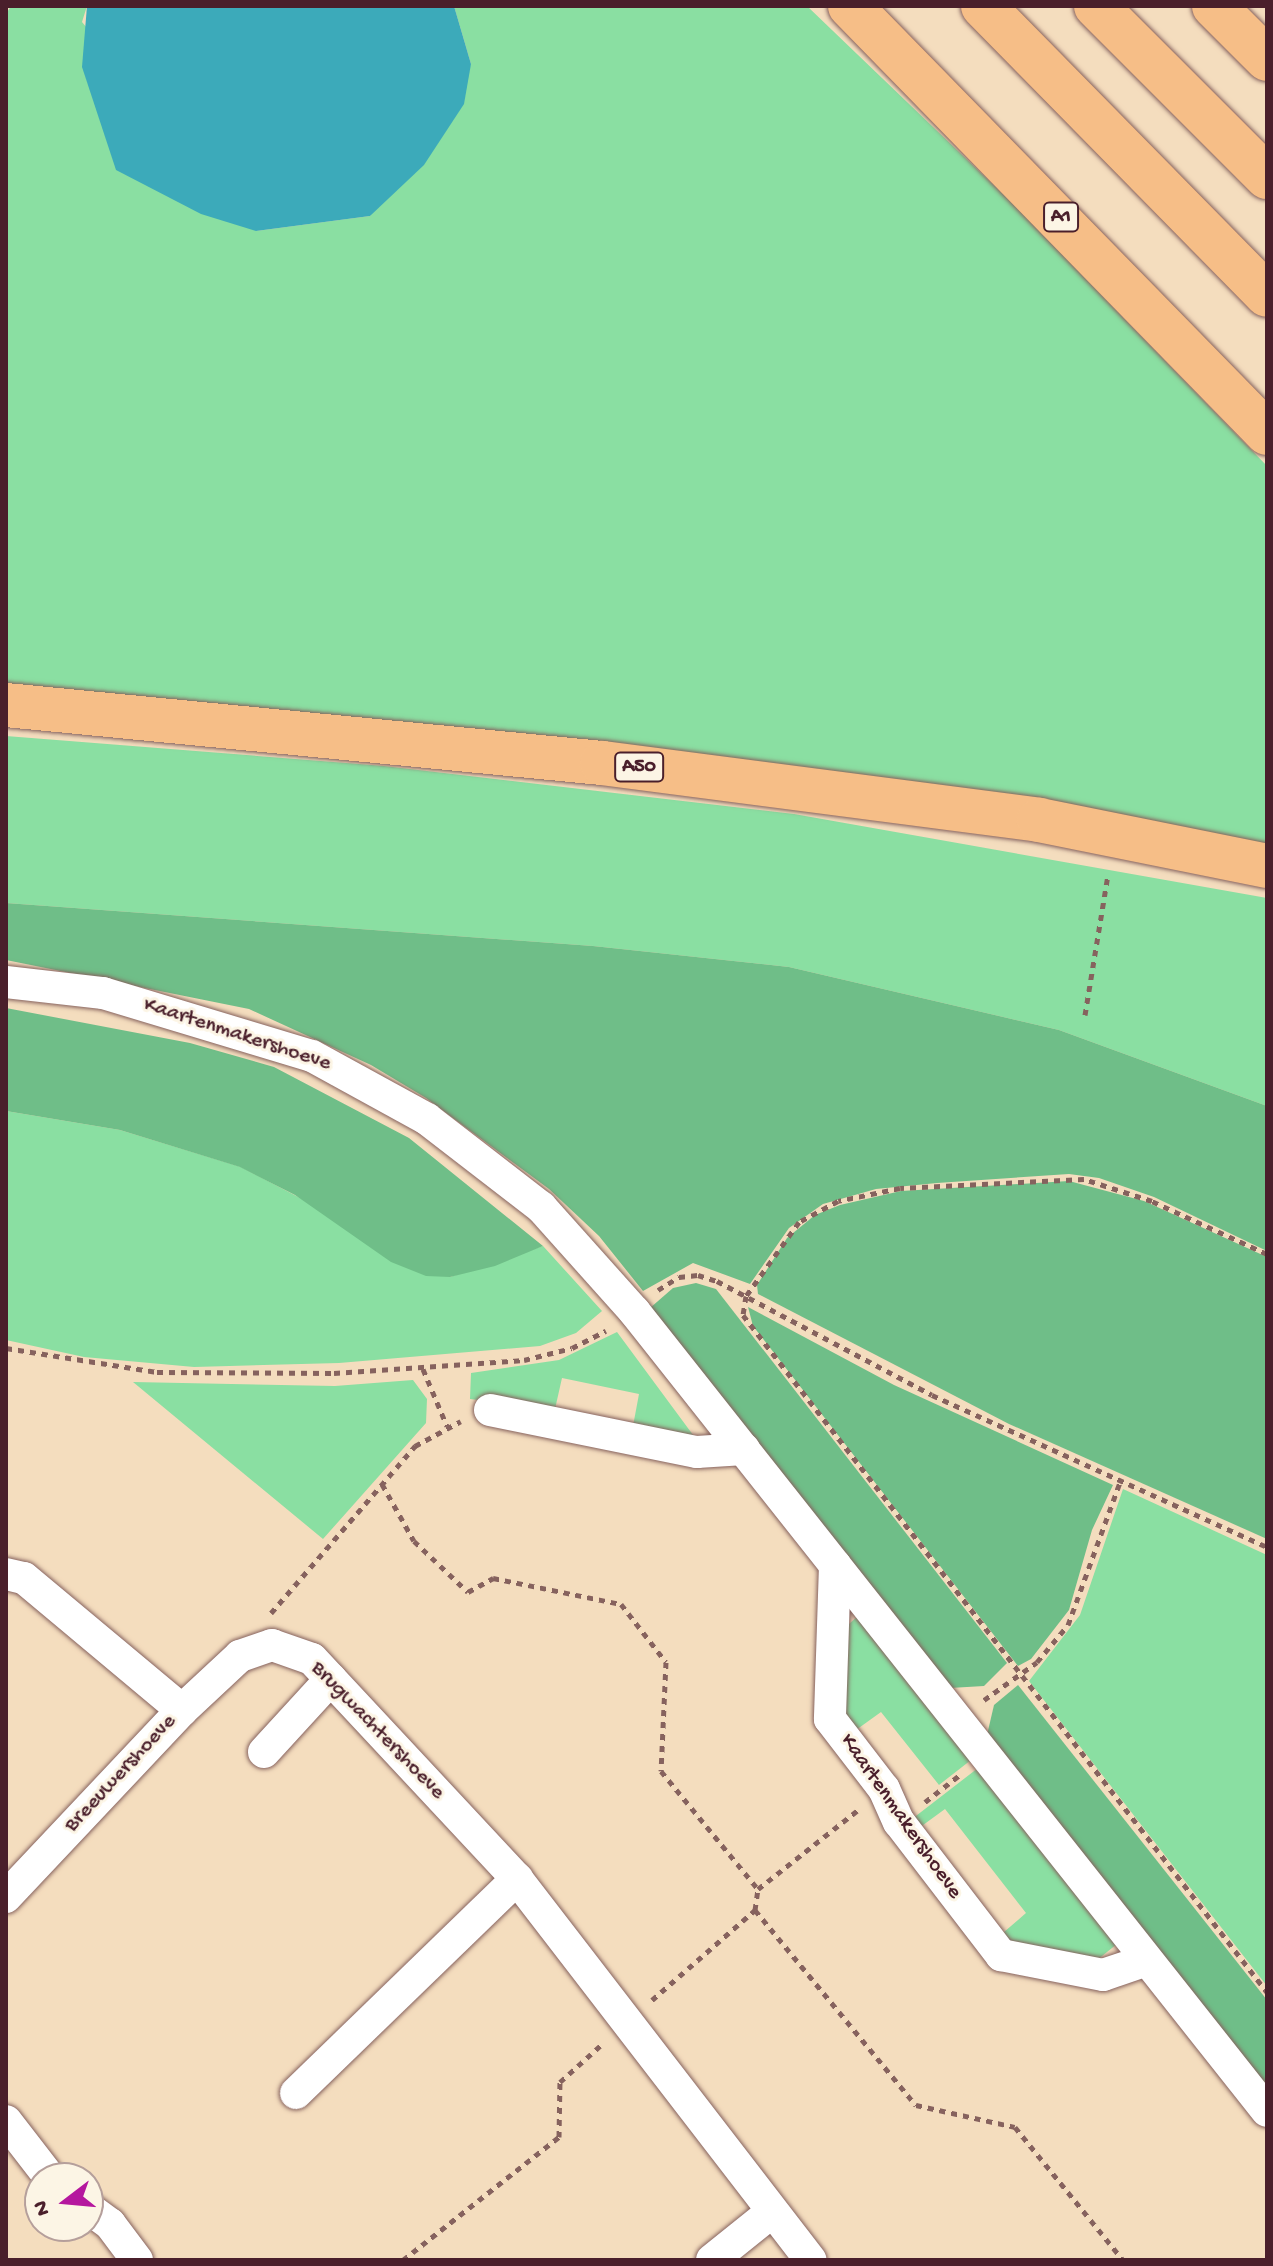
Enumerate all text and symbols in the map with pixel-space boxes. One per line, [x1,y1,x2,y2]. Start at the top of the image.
road number: A1 [1043,201,1079,233]
road number: A50 [613,751,665,783]
street label: Kaartenmakershoeve [140,992,334,1078]
street label: Brugwachtershoeve [304,1656,450,1806]
street label: Breeuwershoeve [60,1709,182,1839]
street label: Kaartenmakershoeve [833,1729,967,1905]
north arrow [24,2162,104,2242]
text: N [28,2198,57,2219]

